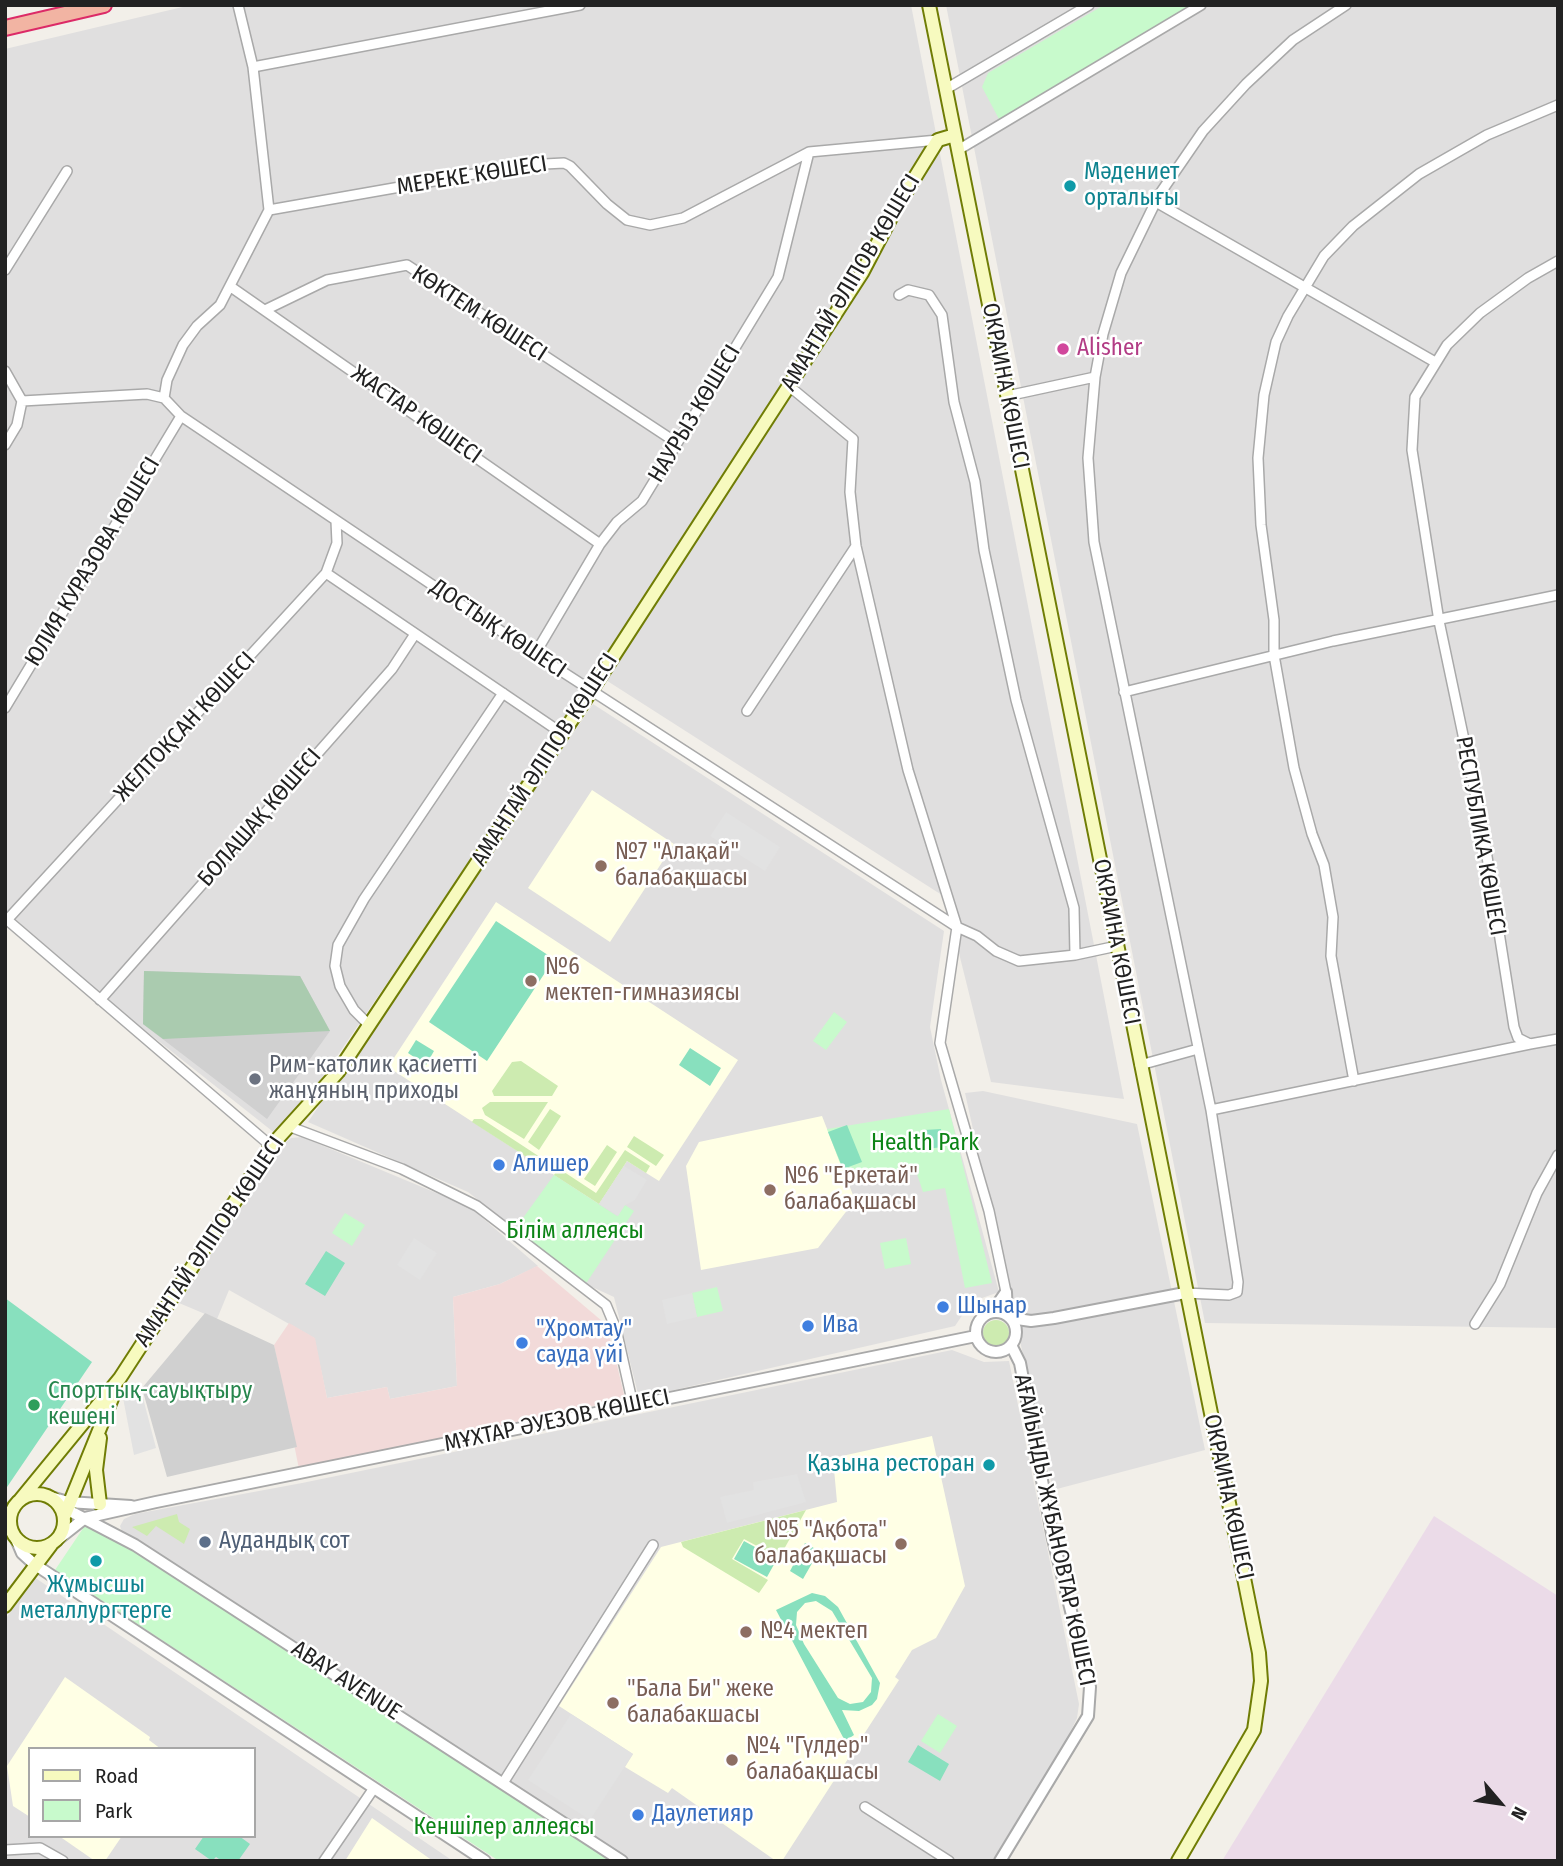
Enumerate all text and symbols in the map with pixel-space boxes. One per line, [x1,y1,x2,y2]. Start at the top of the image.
street label: МЕРЕКЕ КӨШЕСІ [395,150,549,202]
place label: Мәдениет орталығы [1084,159,1179,213]
street label: АМАНТАЙ ӘЛІПОВ КӨШЕСІ [775,170,927,396]
marker: Мәдениет орталығы [1062,178,1078,194]
street label: КӨКТЕМ КӨШЕСІ [406,260,552,368]
street label: ОКРАИНА КӨШЕСІ [975,301,1035,471]
place label: Alisher [1077,335,1142,363]
street label: НАУРЫЗ КӨШЕСІ [643,340,747,488]
marker: Alisher [1055,341,1071,357]
street label: ЖАСТАР КӨШЕСІ [345,360,487,470]
street label: ЮЛИЯ КУРАЗОВА КӨШЕСІ [20,452,166,672]
street label: ДОСТЫҚ КӨШЕСІ [425,573,571,685]
street label: ЖЕЛТОҚСАН КӨШЕСІ [109,646,261,808]
street label: АМАНТАЙ ӘЛІПОВ КӨШЕСІ [466,649,624,871]
street label: РЕСПУБЛИКА КӨШЕСІ [1449,734,1511,938]
street label: БОЛАШАҚ КӨШЕСІ [193,743,327,893]
place label: №7 "Алақай" балабақшасы [615,839,748,893]
street label: ОКРАИНА КӨШЕСІ [1086,857,1146,1027]
marker: №7 "Алақай" балабақшасы [593,858,609,874]
place label: №6 мектеп-гимназиясы [545,954,740,1008]
marker: №6 мектеп-гимназиясы [523,973,539,989]
place label: Рим-католик қасиетті жанұяның приходы [269,1052,478,1106]
marker: Рим-католик қасиетті жанұяның приходы [247,1071,263,1087]
park label: Health Park [871,1130,979,1158]
street label: АМАНТАЙ ӘЛІПОВ КӨШЕСІ [129,1132,291,1352]
place label: Алишер [513,1151,589,1179]
marker: Алишер [491,1157,507,1173]
place label: №6 "Еркетай" балабақшасы [784,1163,918,1217]
marker: №6 "Еркетай" балабақшасы [762,1182,778,1198]
park label: Білім аллеясы [506,1218,644,1246]
place label: Шынар [957,1293,1027,1321]
marker: Шынар [935,1299,951,1315]
place label: Ива [822,1312,859,1340]
place label: "Хромтау" сауда үйі [536,1316,632,1370]
marker: Ива [800,1318,816,1334]
marker: "Хромтау" сауда үйі [514,1335,530,1351]
street label: АҒАЙЫНДЫ ЖҰБАНОВТАР КӨШЕСІ [1007,1371,1101,1689]
place label: Спорттық-сауықтыру кешені [48,1378,252,1432]
street label: МҰХТАР ӘУЕЗОВ КӨШЕСІ [442,1384,672,1458]
marker: Спорттық-сауықтыру кешені [26,1397,42,1413]
street label: ОКРАИНА КӨШЕСІ [1197,1412,1259,1582]
place label: Қазына ресторан [807,1451,975,1479]
marker: Қазына ресторан [981,1457,997,1473]
place label: №5 "Ақбота" балабақшасы [754,1517,887,1571]
place label: Аудандық сот [219,1528,350,1556]
marker: Аудандық сот [197,1534,213,1550]
marker: №5 "Ақбота" балабақшасы [893,1536,909,1552]
marker: Жұмысшы металлургтерге [88,1553,104,1569]
place label: Жұмысшы металлургтерге [20,1572,172,1626]
place label: №4 мектеп [760,1618,868,1646]
marker: №4 мектеп [738,1624,754,1640]
street label: ABAY AVENUE [286,1635,406,1727]
place label: "Бала Би" жеке балабакшасы [627,1676,774,1730]
marker: "Бала Би" жеке балабакшасы [605,1695,621,1711]
place label: №4 "Гүлдер" балабақшасы [746,1733,879,1787]
legend [28,1747,256,1838]
marker: №4 "Гүлдер" балабақшасы [724,1752,740,1768]
text: Road [95,1763,139,1789]
north arrow [1465,1768,1535,1838]
text: Park [95,1798,132,1824]
place label: Даулетияр [652,1801,754,1829]
text: N [1506,1803,1532,1824]
marker: Даулетияр [630,1807,646,1823]
park label: Кеншілер аллеясы [413,1814,595,1842]

